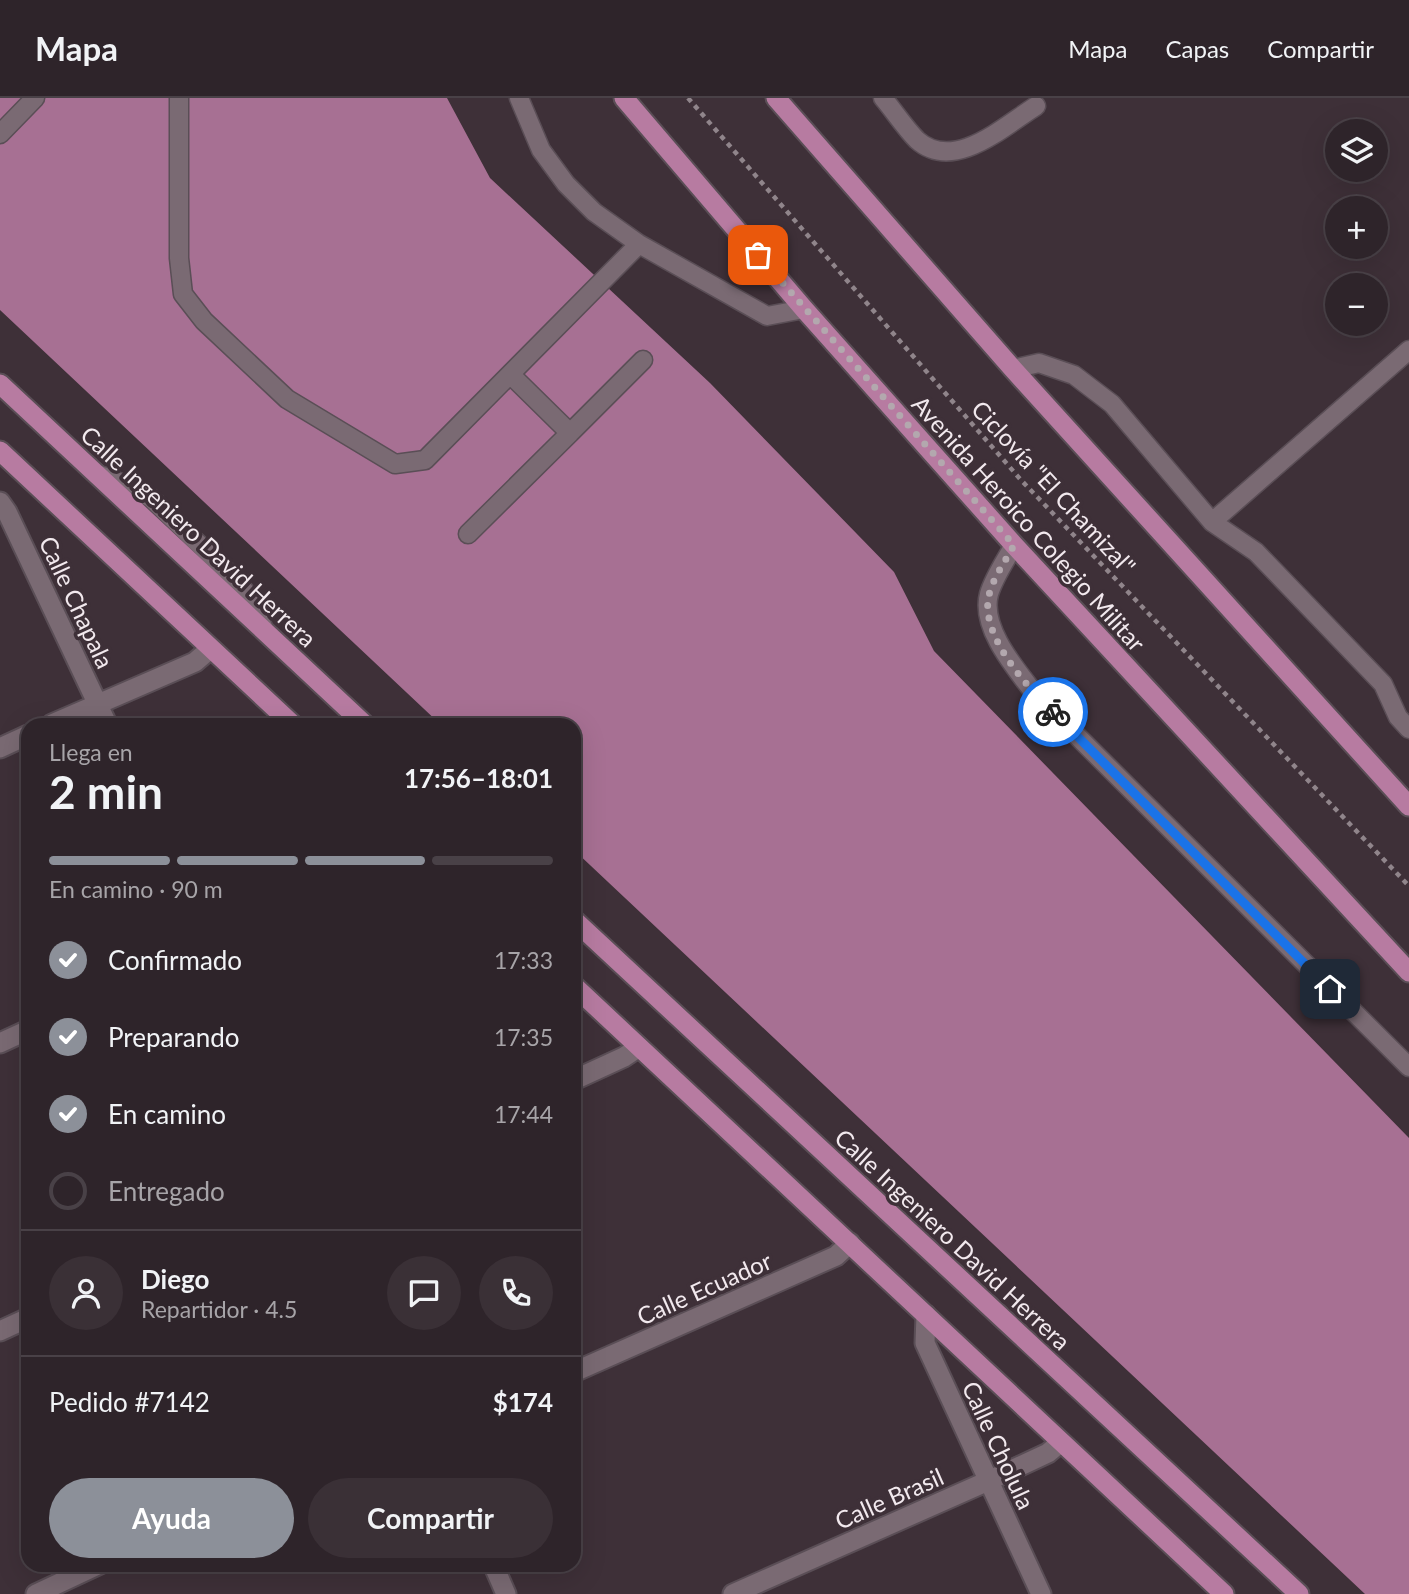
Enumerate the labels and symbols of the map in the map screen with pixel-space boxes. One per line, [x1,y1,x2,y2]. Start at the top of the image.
pin [728,225,788,285]
street label: Avenida Heroico Colegio Militar [906,389,1152,657]
street label: Ciclovía "El Chamizal" [966,394,1142,580]
street label: Calle Ingeniero David Herrera [75,419,323,653]
street label: Calle Chapala [34,531,120,673]
courier [1018,677,1088,747]
pin [1300,959,1360,1019]
street label: Calle Ingeniero David Herrera [829,1122,1077,1356]
street label: Calle Ecuador [632,1245,776,1331]
street label: Calle Cholula [957,1376,1041,1514]
street label: Calle Brasil [830,1461,948,1535]

